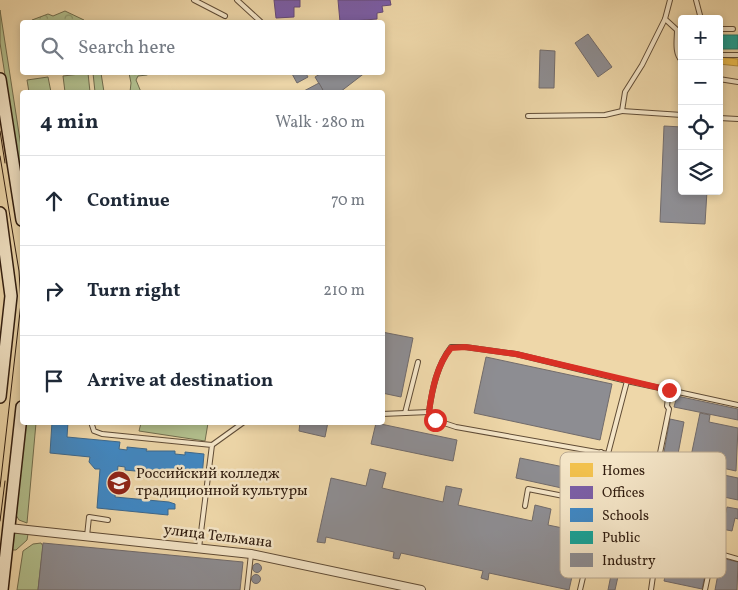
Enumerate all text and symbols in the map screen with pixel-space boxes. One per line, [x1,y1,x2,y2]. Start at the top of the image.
map controls [678,15,723,195]
button: + [678,15,723,60]
search box [20,20,385,75]
icon: search [38,34,66,62]
text: Search here [78,35,175,61]
button: − [678,60,723,105]
button: locate [678,105,723,150]
text: 4 min [40,108,99,137]
text: Walk · 280 m [275,112,365,134]
button: layers [678,150,723,195]
icon: ahead [40,187,68,215]
text: Continue [87,188,170,214]
text: 70 m [331,190,365,212]
icon: right [40,277,68,305]
text: Turn right [87,278,180,304]
text: 210 m [323,280,365,302]
icon: arrive [40,367,68,395]
text: Arrive at destination [87,368,273,394]
route end [658,379,681,402]
route start [424,409,447,432]
legend [560,452,726,578]
text: Homes [602,462,645,481]
place label: Российский колледж традиционной культуры [136,464,308,502]
school or university icon: Российский колледж традиционной культуры [106,470,132,496]
text: Offices [602,484,644,503]
text: Schools [602,507,649,526]
street label: улица Тельмана [162,520,274,554]
text: Public [602,529,640,548]
text: Industry [602,552,656,571]

